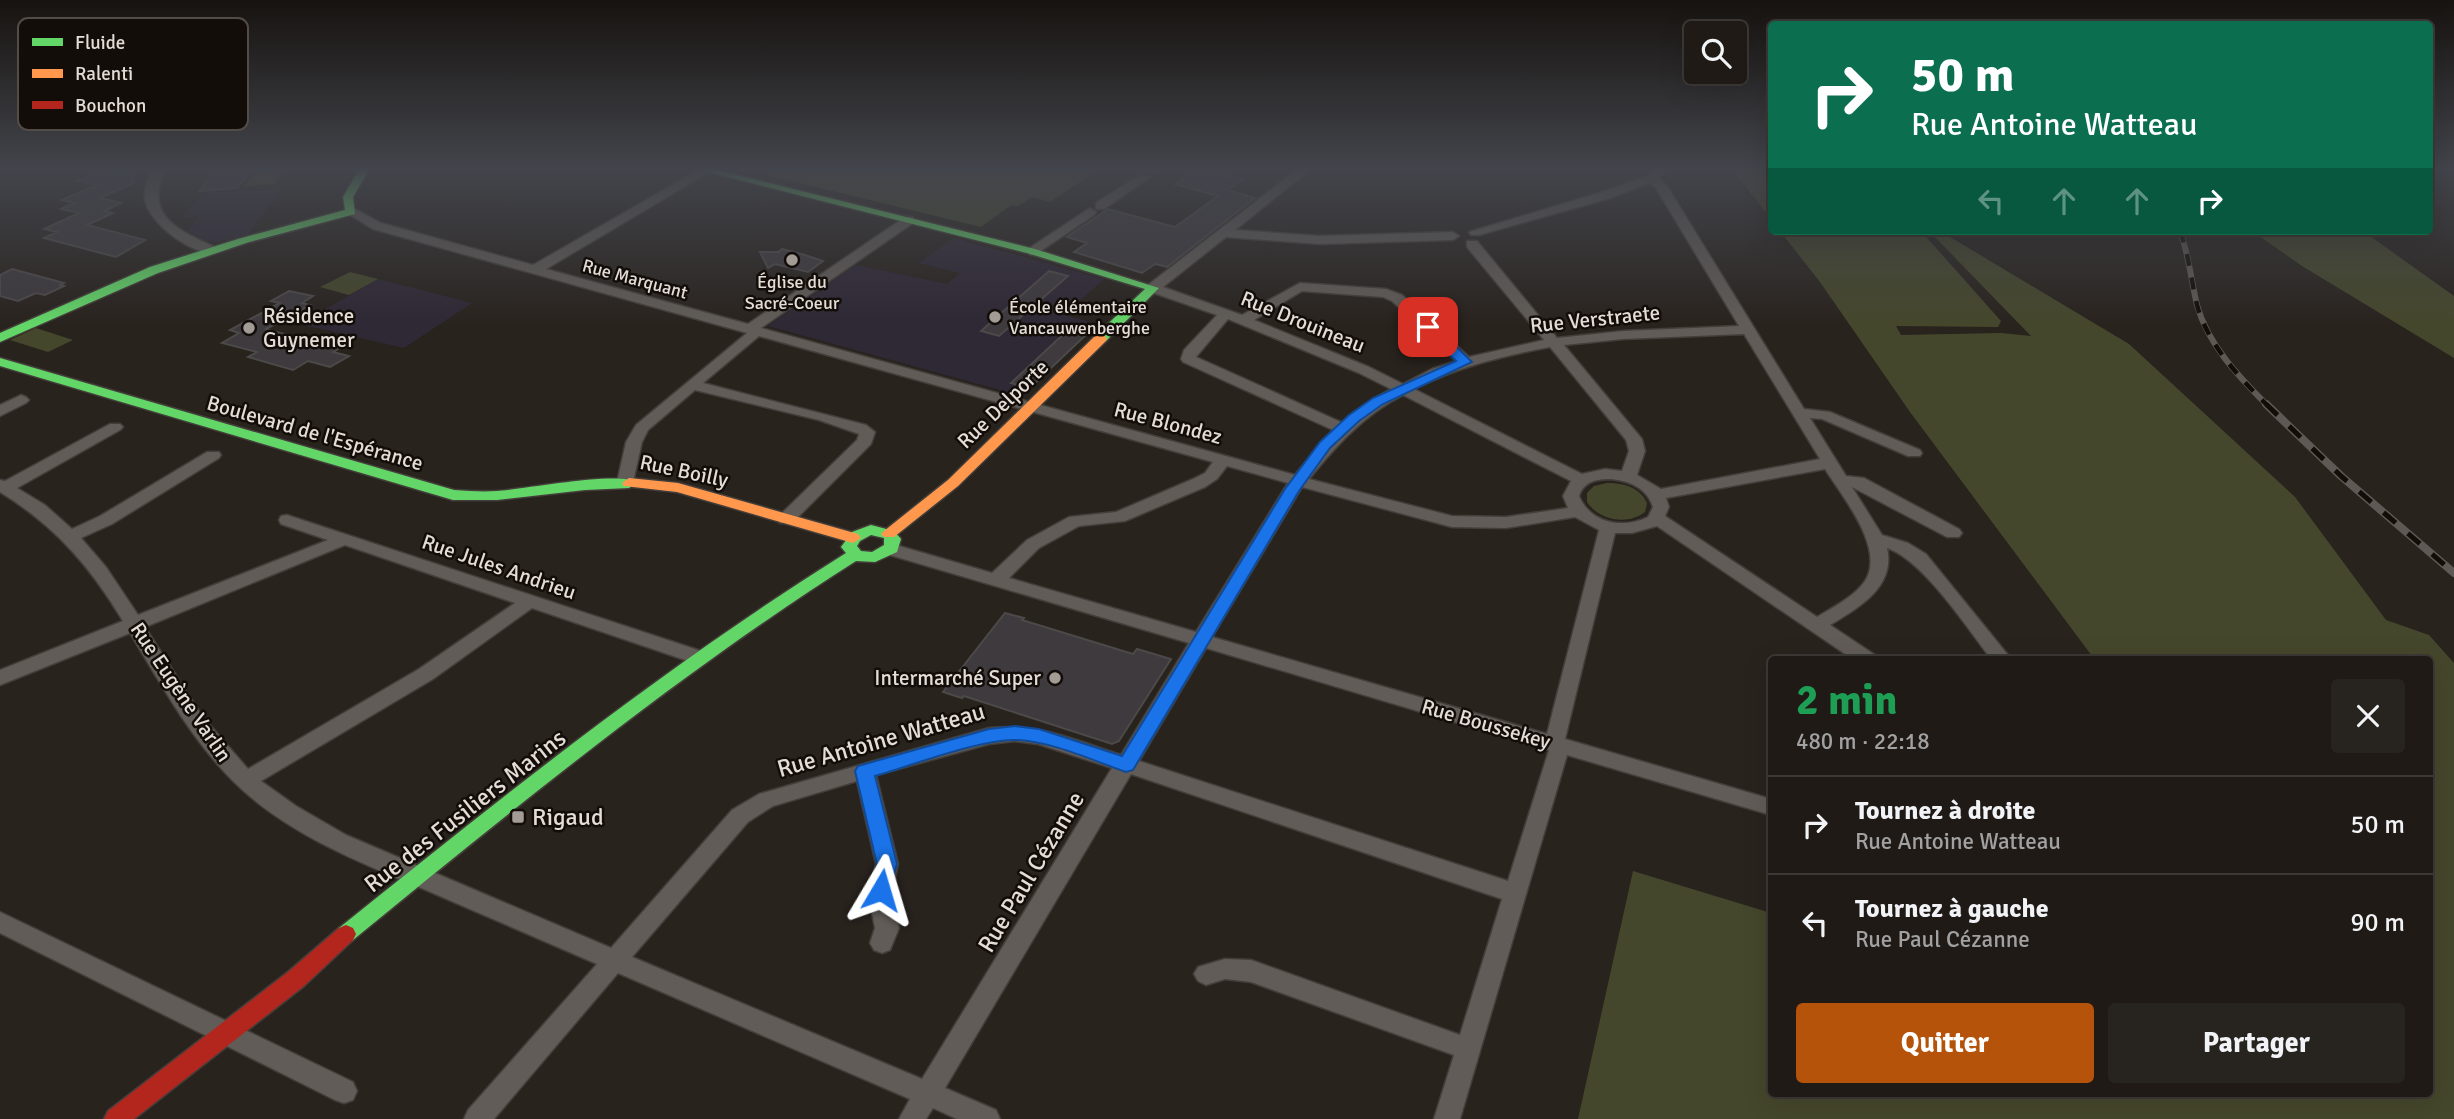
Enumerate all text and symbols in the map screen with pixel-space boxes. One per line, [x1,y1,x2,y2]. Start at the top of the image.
legend [18,18,248,130]
map controls [1684,21,1747,84]
button: search [1684,21,1747,84]
text: Fluide [75,31,125,55]
text: 50 m [1911,45,2014,105]
icon: right [1796,49,1887,140]
text: Ralenti [75,62,133,86]
text: Bouchon [75,94,146,118]
text: Rue Antoine Watteau [1911,105,2198,144]
icon: left [1972,182,2010,220]
icon: ahead [2045,182,2083,220]
icon: ahead [2118,182,2156,220]
icon: right [2191,182,2229,220]
marker: Église du Sacré-Coeur [784,252,800,268]
street label: Rue Marquant [580,254,690,304]
place label: Église du Sacré-Coeur [745,271,840,314]
street label: Rue Drouineau [1237,285,1369,359]
place label: École élémentaire Vancauwenberghe [1009,296,1150,339]
pin [1398,297,1458,357]
street label: Rue Verstraete [1529,299,1661,339]
place label: Résidence Guynemer [263,303,355,353]
icon: arrive [1409,308,1447,346]
marker: École élémentaire Vancauwenberghe [987,309,1003,325]
marker: Résidence Guynemer [241,320,257,336]
street label: Rue Delporte [952,354,1054,454]
street label: Boulevard de l'Espérance [204,390,426,476]
street label: Rue Blondez [1111,396,1225,450]
street label: Rue Boilly [637,449,731,493]
street label: Rue Jules Andrieu [419,528,579,606]
street label: Rue Eugène Varlin [125,617,237,767]
place label: Intermarché Super [874,665,1041,691]
marker: Intermarché Super [1047,670,1063,686]
text: 2 min [1796,675,1897,726]
button: close [2331,679,2405,753]
street label: Rue Boussekey [1419,693,1554,755]
street label: Rue Antoine Watteau [774,696,988,784]
street label: Rue des Fusiliers Marins [358,723,572,899]
text: 480 m · 22:18 [1796,727,1930,756]
street label: Rue Paul Cézanne [971,786,1091,958]
text: Tournez à droite [1855,795,2035,827]
place label: Rigaud [532,802,604,832]
icon: right [1796,806,1834,844]
marker: Rigaud [510,809,526,825]
text: 50 m [2350,809,2405,841]
text: Rue Antoine Watteau [1855,827,2061,856]
position arrow [844,853,918,927]
text: Tournez à gauche [1855,893,2049,925]
icon: left [1796,904,1834,942]
text: 90 m [2350,907,2405,939]
text: Rue Paul Cézanne [1855,925,2030,954]
button: Quitter [1796,1003,2094,1083]
button: Partager [2108,1003,2405,1083]

